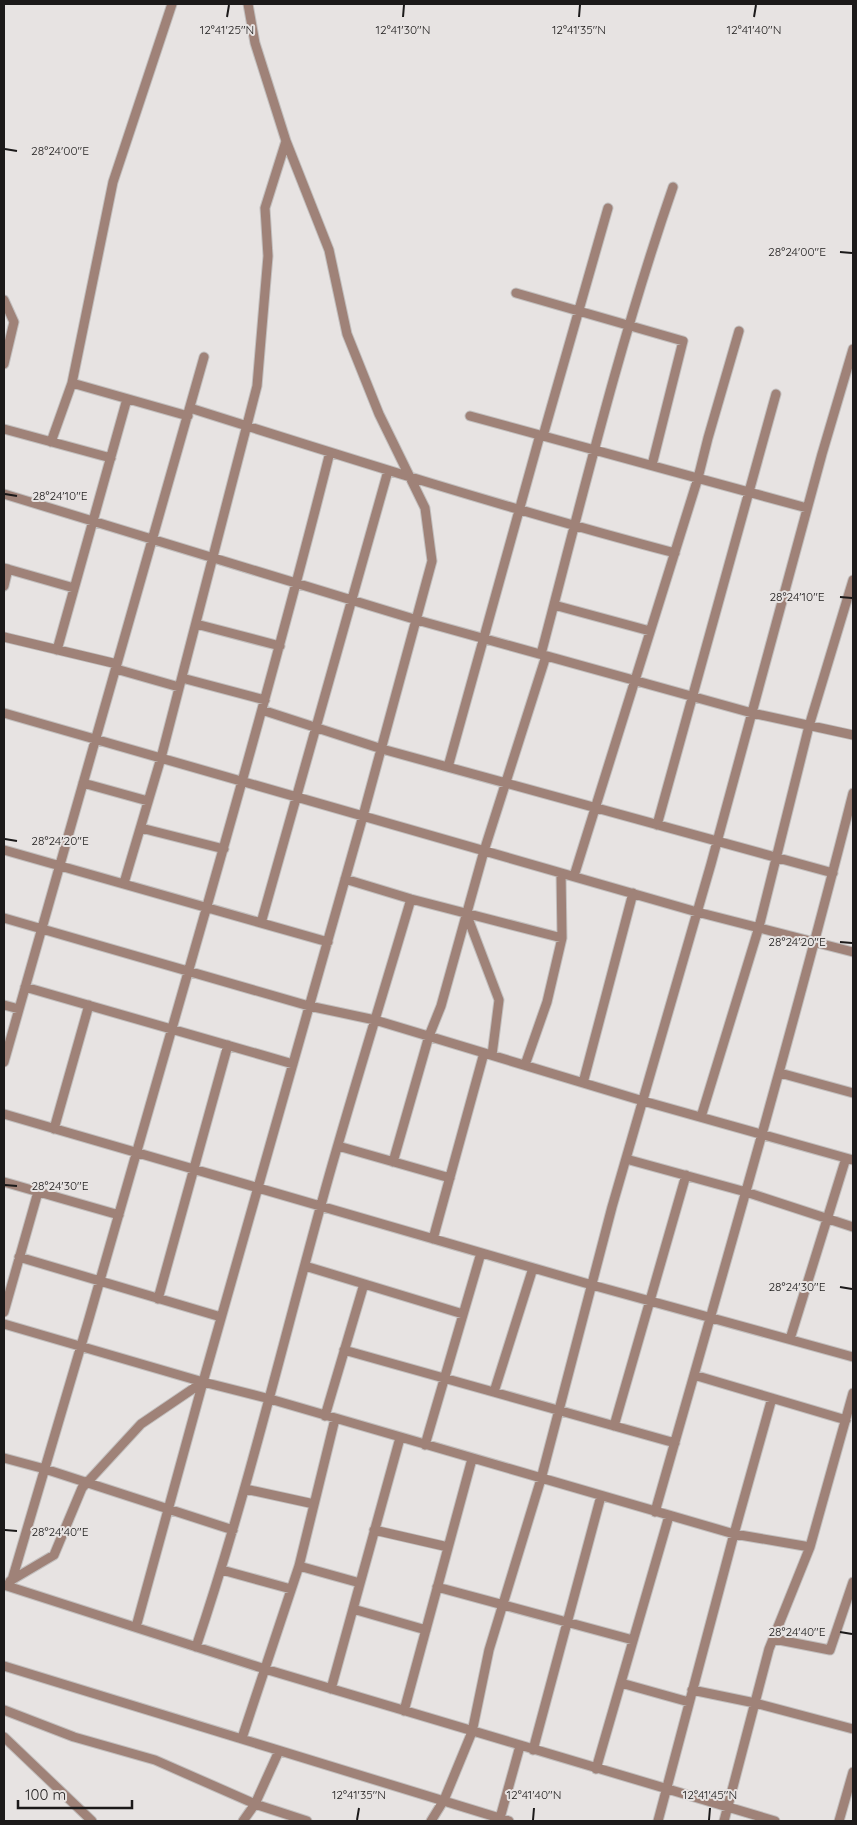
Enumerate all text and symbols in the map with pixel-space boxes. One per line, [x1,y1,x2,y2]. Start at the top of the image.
text: 12°41'25"N [200,22,254,37]
text: 12°41'30"N [376,22,430,37]
text: 12°41'35"N [552,22,606,37]
text: 12°41'40"N [727,22,781,37]
text: 28°24'00"E [31,143,89,158]
text: 28°24'00"E [768,244,826,259]
text: 28°24'10"E [32,488,88,503]
text: 28°24'10"E [769,589,825,604]
text: 28°24'20"E [31,833,89,848]
text: 28°24'20"E [768,934,826,949]
text: 28°24'30"E [31,1178,89,1193]
text: 28°24'30"E [768,1279,826,1294]
text: 28°24'40"E [31,1524,89,1539]
text: 28°24'40"E [768,1624,826,1639]
scale bar [18,1778,131,1810]
text: 100 m [25,1785,66,1804]
text: 12°41'35"N [332,1787,386,1802]
text: 12°41'40"N [507,1787,561,1802]
text: 12°41'45"N [683,1787,737,1802]

